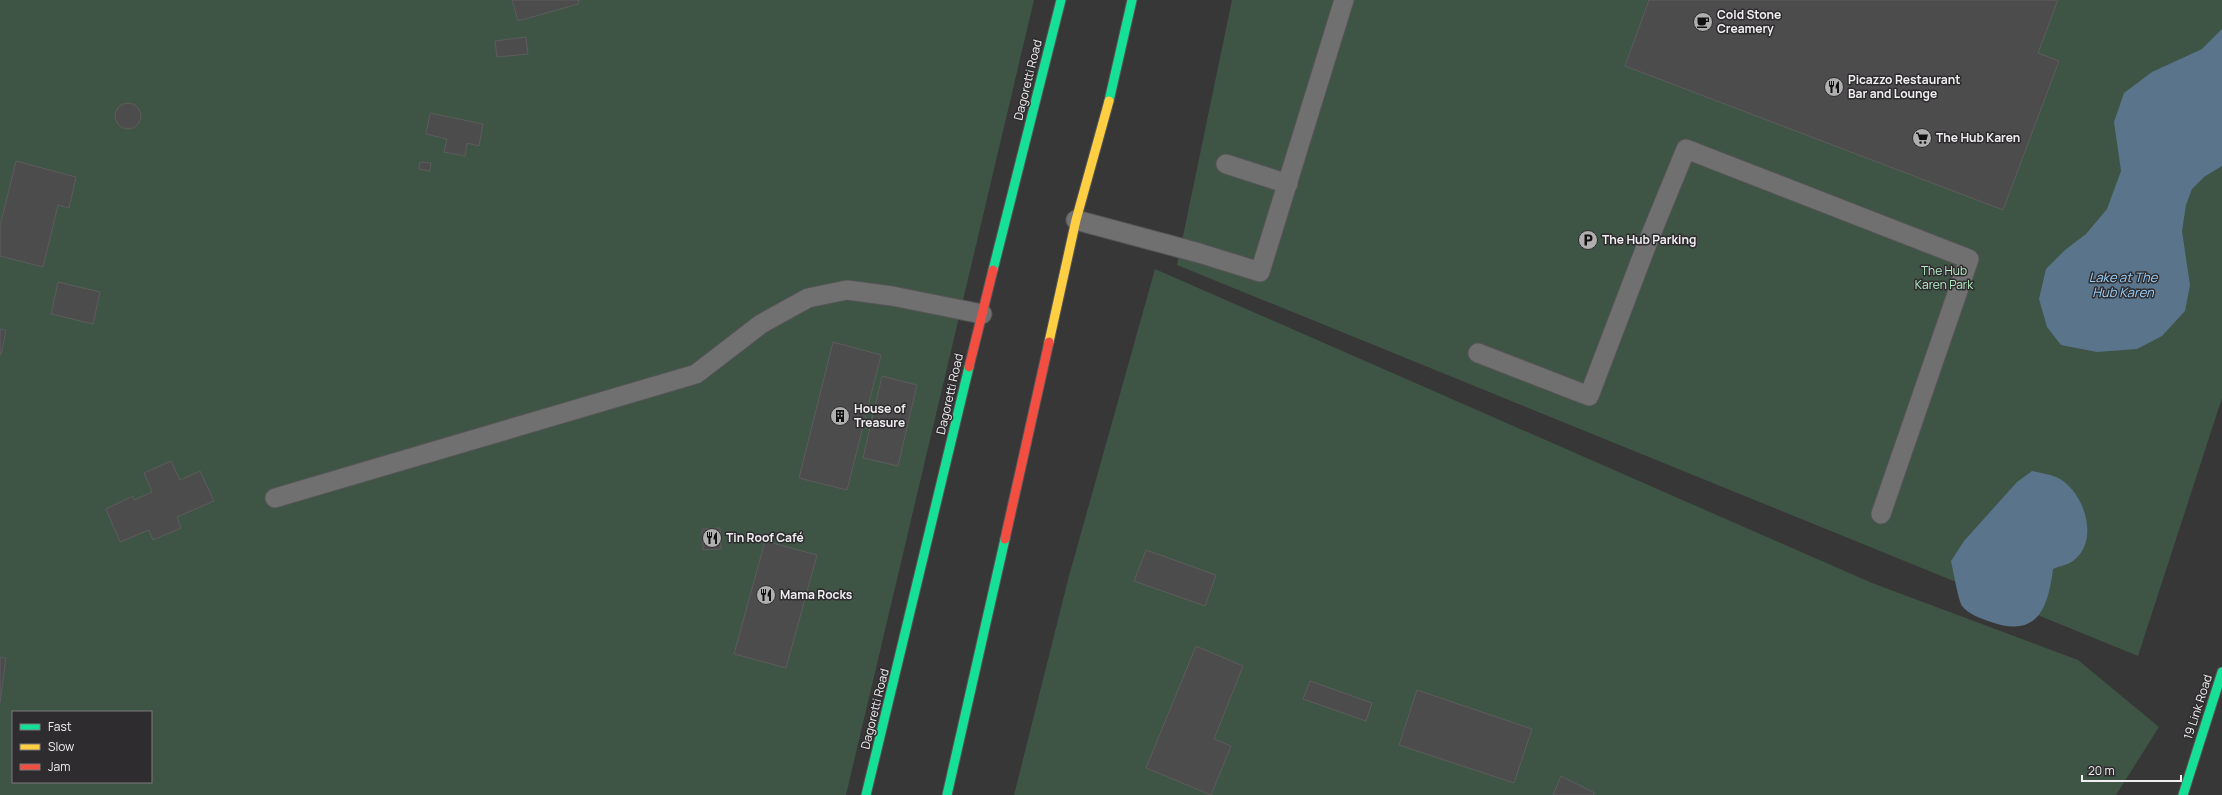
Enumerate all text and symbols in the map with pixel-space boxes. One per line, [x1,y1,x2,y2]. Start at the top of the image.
place label: Cold Stone Creamery [1717,6,1781,37]
cafe icon: Cold Stone Creamery [1692,11,1714,33]
street label: Dagoretti Road [1009,38,1046,122]
place label: Picazzo Restaurant Bar and Lounge [1848,71,1960,102]
restaurant icon: Picazzo Restaurant Bar and Lounge [1823,76,1845,98]
supermarket icon: The Hub Karen [1911,127,1933,149]
place label: The Hub Karen [1936,129,2020,146]
parking icon: The Hub Parking [1577,229,1599,251]
place label: The Hub Parking [1602,231,1696,248]
park label: The Hub Karen Park [1915,262,1974,293]
water label: Lake at The Hub Karen [2089,268,2159,301]
street label: Dagoretti Road [932,352,967,436]
place label: House of Treasure [854,400,906,431]
building icon: House of Treasure [829,405,851,427]
restaurant icon: Tin Roof Café [701,527,723,549]
place label: Tin Roof Café [726,529,804,546]
restaurant icon: Mama Rocks [755,584,777,606]
place label: Mama Rocks [780,586,853,603]
street label: Dagoretti Road [856,667,893,751]
street label: 19 Link Road [2179,672,2216,742]
legend [12,711,152,783]
text: Fast [48,718,72,735]
text: Slow [48,738,74,755]
scale bar [2082,757,2181,783]
text: Jam [48,758,70,775]
text: 20 m [2088,762,2115,779]

